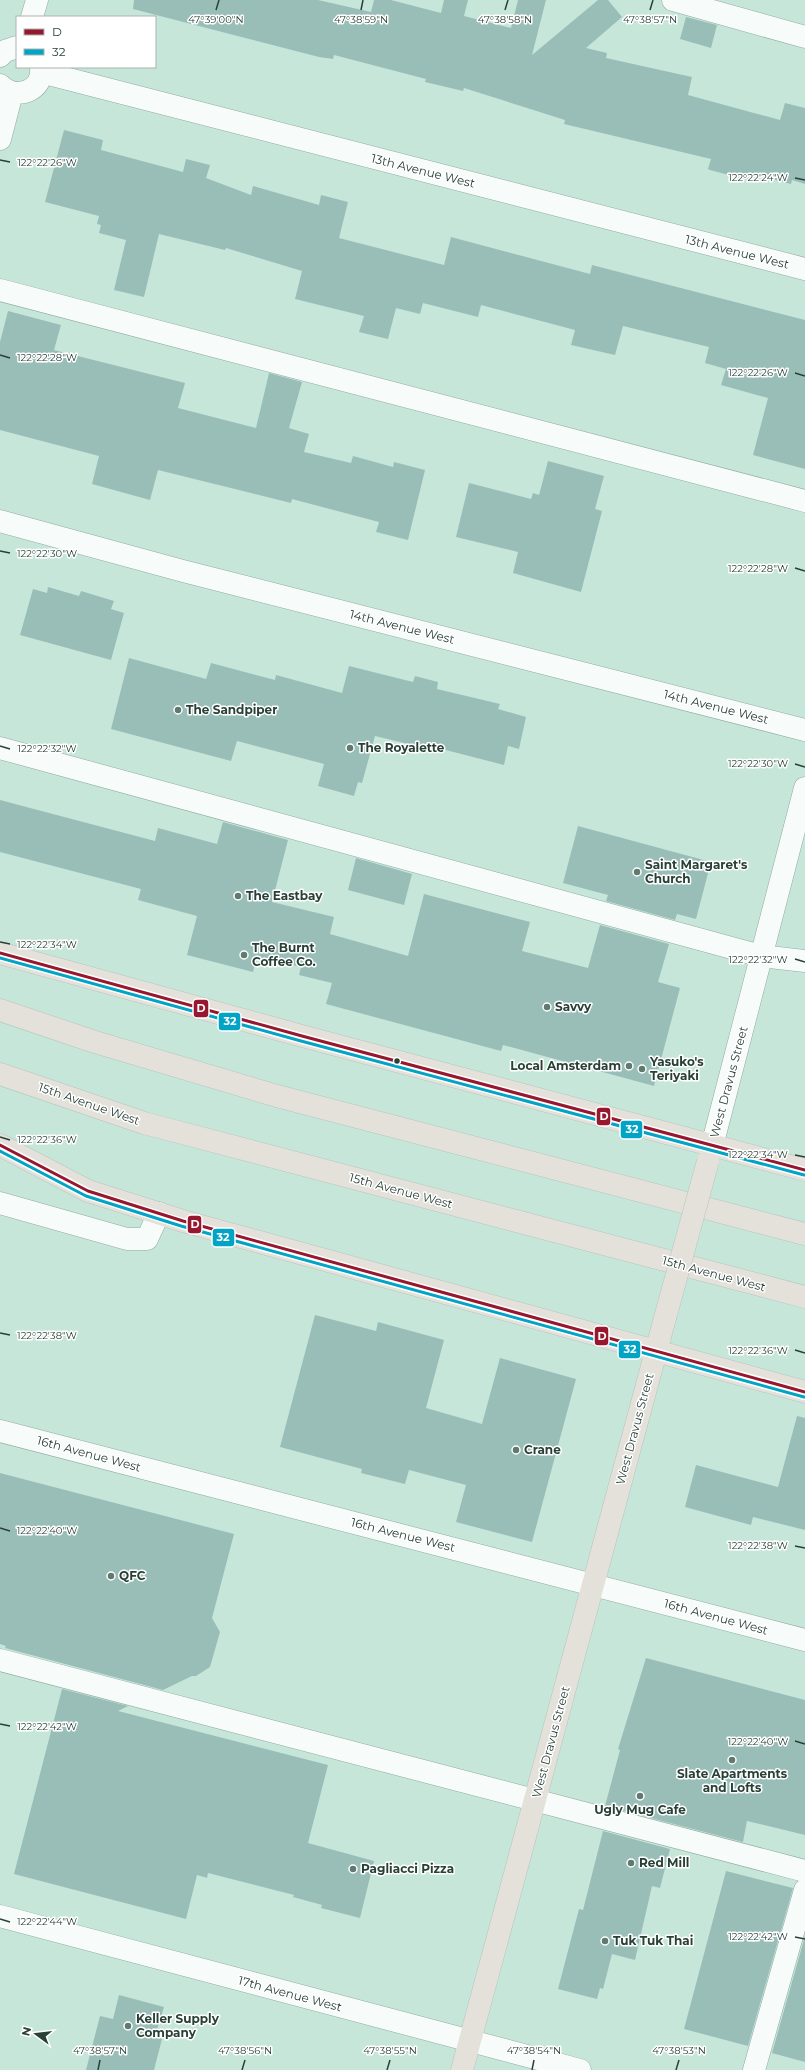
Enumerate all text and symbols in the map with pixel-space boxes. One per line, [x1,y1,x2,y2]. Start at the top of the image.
text: 47°39'00"N [188,13,244,26]
text: 47°38'59"N [334,13,388,26]
text: 47°38'58"N [478,13,532,26]
text: 47°38'57"N [623,13,677,26]
legend [16,16,156,68]
text: D [52,24,62,39]
text: 32 [52,44,66,59]
street label: 13th Avenue West [370,150,477,191]
text: 122°22'26"W [17,156,77,169]
text: 122°22'24"W [728,171,788,184]
street label: 13th Avenue West [684,231,791,272]
text: 122°22'28"W [17,351,77,364]
text: 122°22'26"W [728,366,788,379]
text: 122°22'30"W [17,547,77,560]
text: 122°22'28"W [728,562,788,575]
street label: 14th Avenue West [348,606,456,647]
street label: 14th Avenue West [662,686,770,727]
place label: The Sandpiper [186,702,277,717]
marker: The Sandpiper [173,705,183,715]
place label: The Royalette [358,740,445,755]
text: 122°22'32"W [17,742,77,755]
marker: The Royalette [345,743,355,753]
text: 122°22'30"W [728,757,788,770]
place label: Saint Margaret's Church [645,857,748,886]
marker: Saint Margaret's Church [632,867,642,877]
place label: The Eastbay [246,888,323,903]
marker: The Eastbay [233,891,243,901]
text: 122°22'34"W [17,938,77,951]
place label: The Burnt Coffee Co. [252,940,316,969]
marker: The Burnt Coffee Co. [239,950,249,960]
text: 122°22'32"W [728,953,788,966]
line badge: D [193,999,209,1018]
place label: Savvy [555,999,592,1014]
text: D [196,1001,206,1015]
marker: Savvy [542,1002,552,1012]
line badge: 32 [218,1012,241,1031]
text: 32 [223,1014,237,1028]
street label: West Dravus Street [706,1024,751,1139]
place label: Yasuko's Teriyaki [649,1054,704,1083]
unlabelled marker [392,1056,402,1066]
place label: Local Amsterdam [510,1058,621,1073]
marker: Local Amsterdam [624,1061,634,1071]
marker: Yasuko's Teriyaki [637,1064,647,1074]
street label: 15th Avenue West [36,1079,142,1128]
line badge: D [596,1107,611,1126]
text: D [599,1109,609,1123]
line badge: 32 [620,1120,643,1139]
text: 32 [625,1122,639,1136]
text: 122°22'36"W [17,1133,77,1146]
text: 122°22'34"W [728,1148,788,1161]
street label: 15th Avenue West [348,1170,455,1212]
line badge: D [187,1215,202,1234]
text: D [190,1217,200,1231]
line badge: 32 [212,1228,235,1247]
text: 32 [216,1230,230,1244]
street label: 15th Avenue West [661,1253,768,1295]
line badge: D [594,1326,609,1346]
text: 122°22'38"W [17,1329,77,1342]
text: D [597,1329,607,1343]
line badge: 32 [618,1340,641,1359]
text: 32 [623,1342,637,1356]
text: 122°22'36"W [728,1344,788,1357]
street label: West Dravus Street [612,1371,657,1486]
street label: 16th Avenue West [36,1432,143,1475]
place label: Crane [524,1442,561,1457]
marker: Crane [511,1445,521,1455]
street label: 16th Avenue West [349,1514,457,1555]
text: 122°22'40"W [17,1524,77,1537]
text: 122°22'38"W [728,1539,788,1552]
place label: QFC [119,1568,146,1583]
marker: QFC [106,1571,116,1581]
street label: 16th Avenue West [663,1595,770,1638]
street label: West Dravus Street [528,1684,573,1799]
text: 122°22'42"W [17,1720,77,1733]
text: 122°22'40"W [728,1735,788,1748]
marker: Slate Apartments and Lofts [727,1755,737,1765]
place label: Slate Apartments and Lofts [677,1766,788,1795]
marker: Ugly Mug Cafe [635,1791,645,1801]
place label: Ugly Mug Cafe [594,1802,686,1817]
place label: Red Mill [639,1855,689,1870]
marker: Red Mill [626,1858,636,1868]
place label: Pagliacci Pizza [361,1861,454,1876]
marker: Pagliacci Pizza [348,1864,358,1874]
text: 122°22'44"W [17,1915,77,1928]
text: 122°22'42"W [728,1930,788,1943]
place label: Tuk Tuk Thai [613,1933,693,1948]
marker: Tuk Tuk Thai [600,1936,610,1946]
street label: 17th Avenue West [237,1972,344,2015]
place label: Keller Supply Company [136,2011,220,2040]
north arrow [16,2014,56,2054]
marker: Keller Supply Company [123,2021,133,2031]
text: N [18,2025,34,2038]
text: 47°38'57"N [73,2044,127,2057]
text: 47°38'56"N [218,2044,272,2057]
text: 47°38'55"N [363,2044,417,2057]
text: 47°38'54"N [507,2044,561,2057]
text: 47°38'53"N [652,2044,706,2057]

